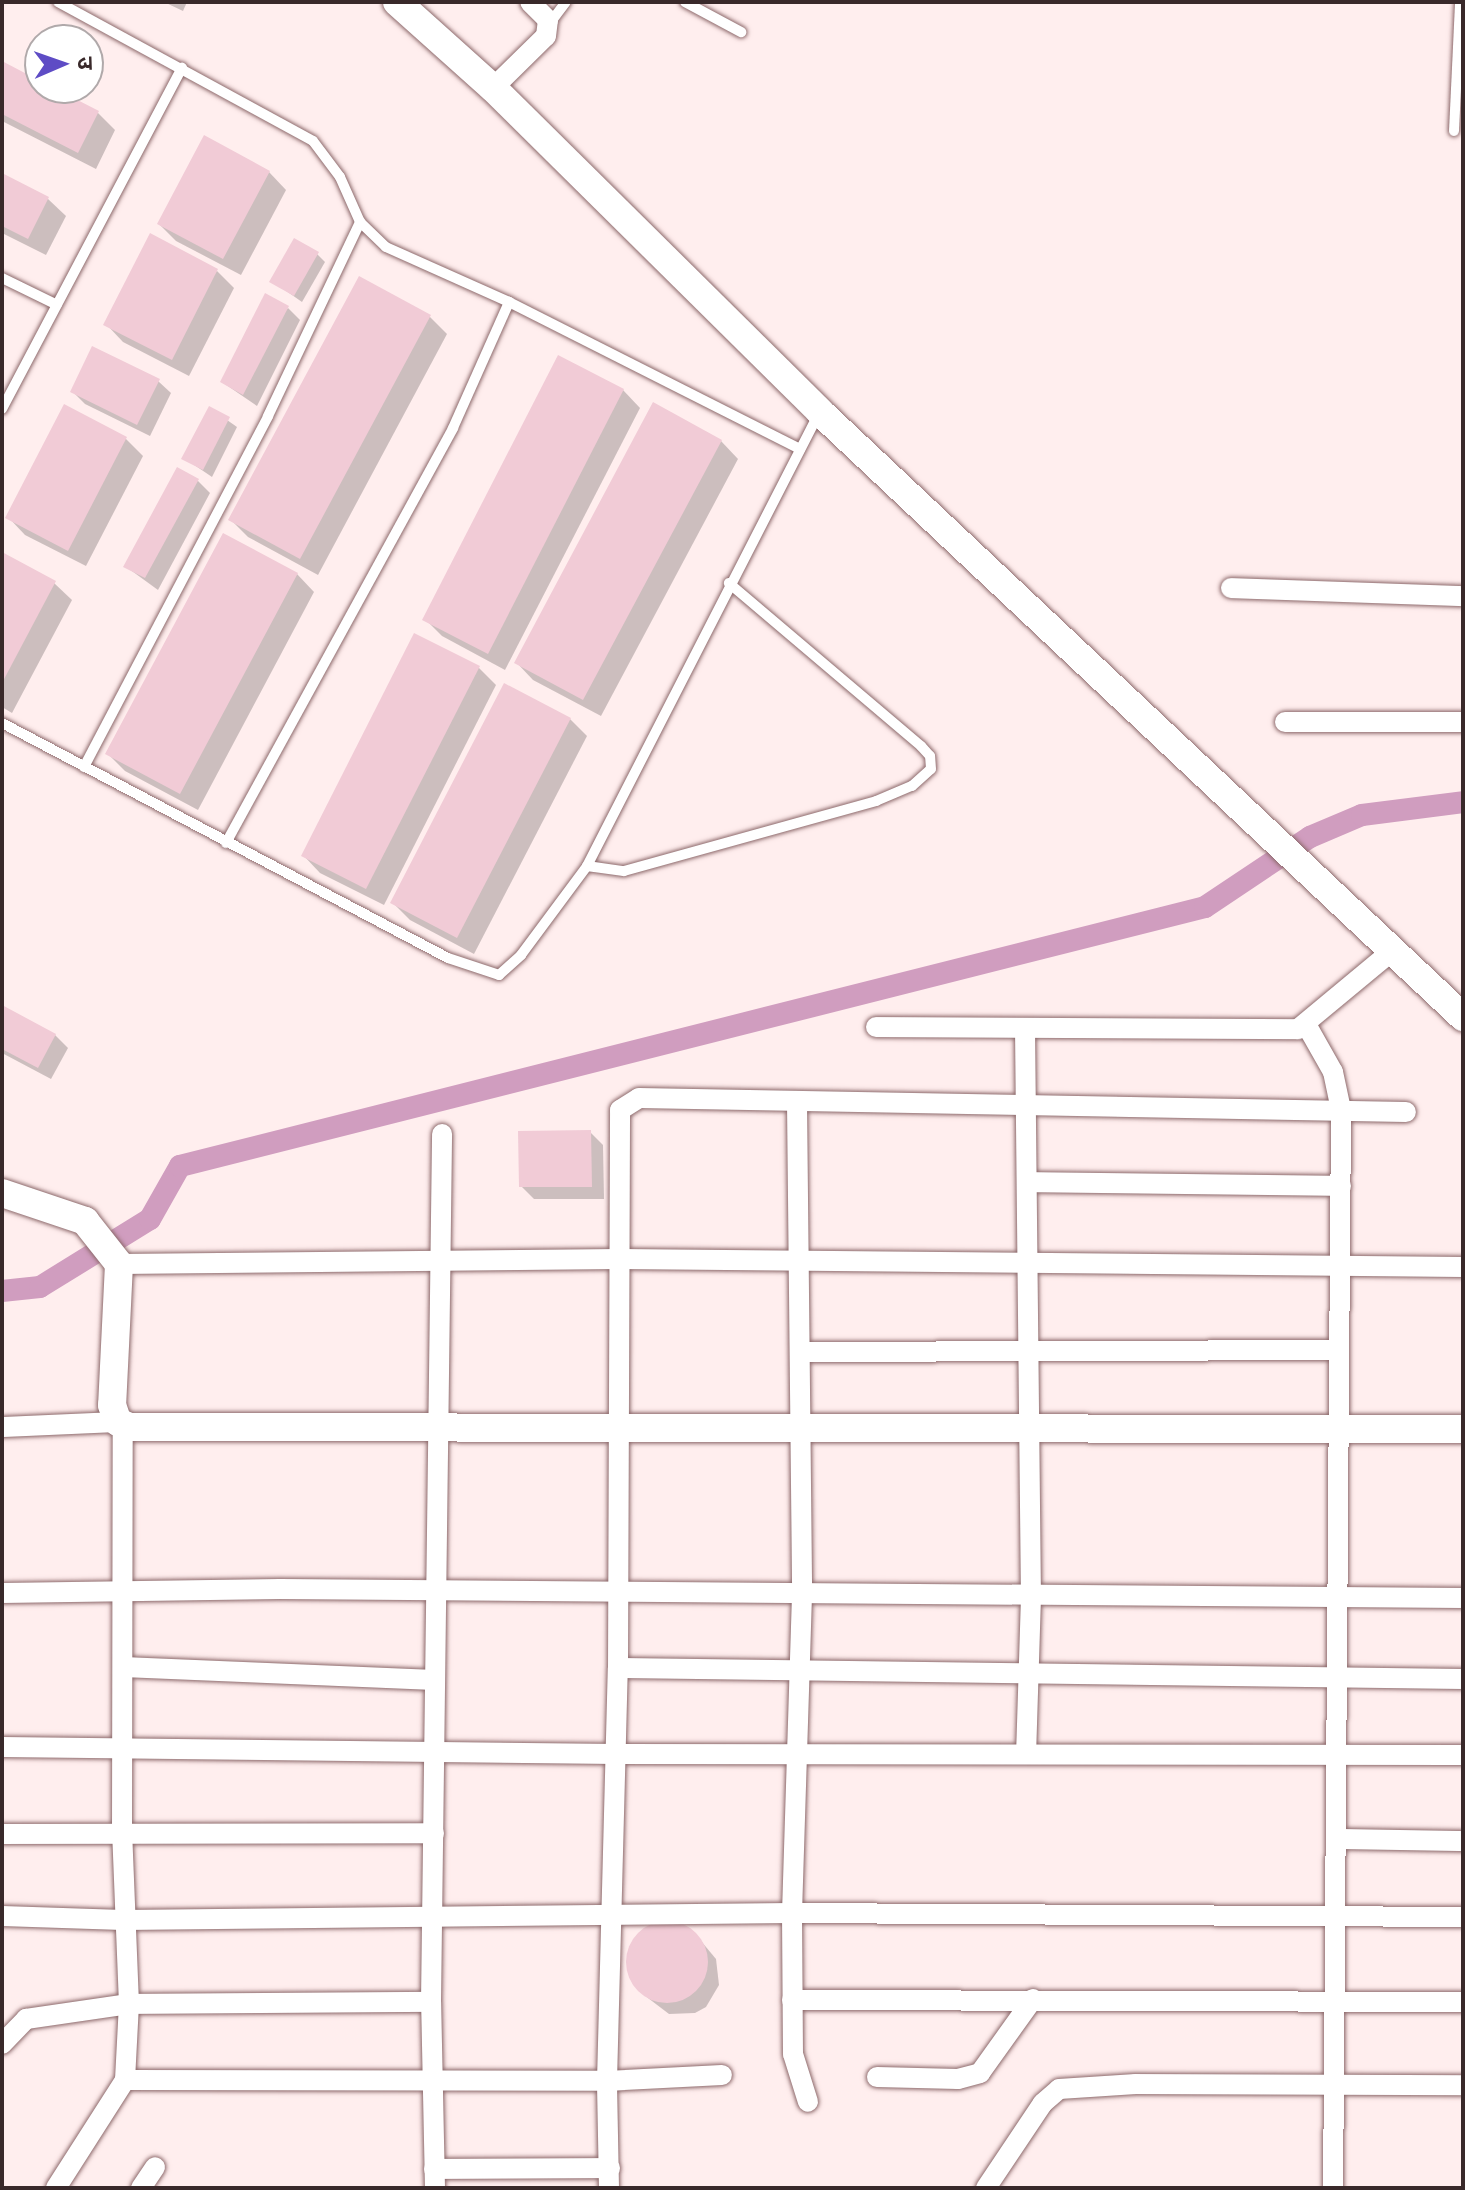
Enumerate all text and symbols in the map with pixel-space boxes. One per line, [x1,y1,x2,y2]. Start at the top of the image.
north arrow [24,24,104,104]
text: उ [73,56,99,70]

